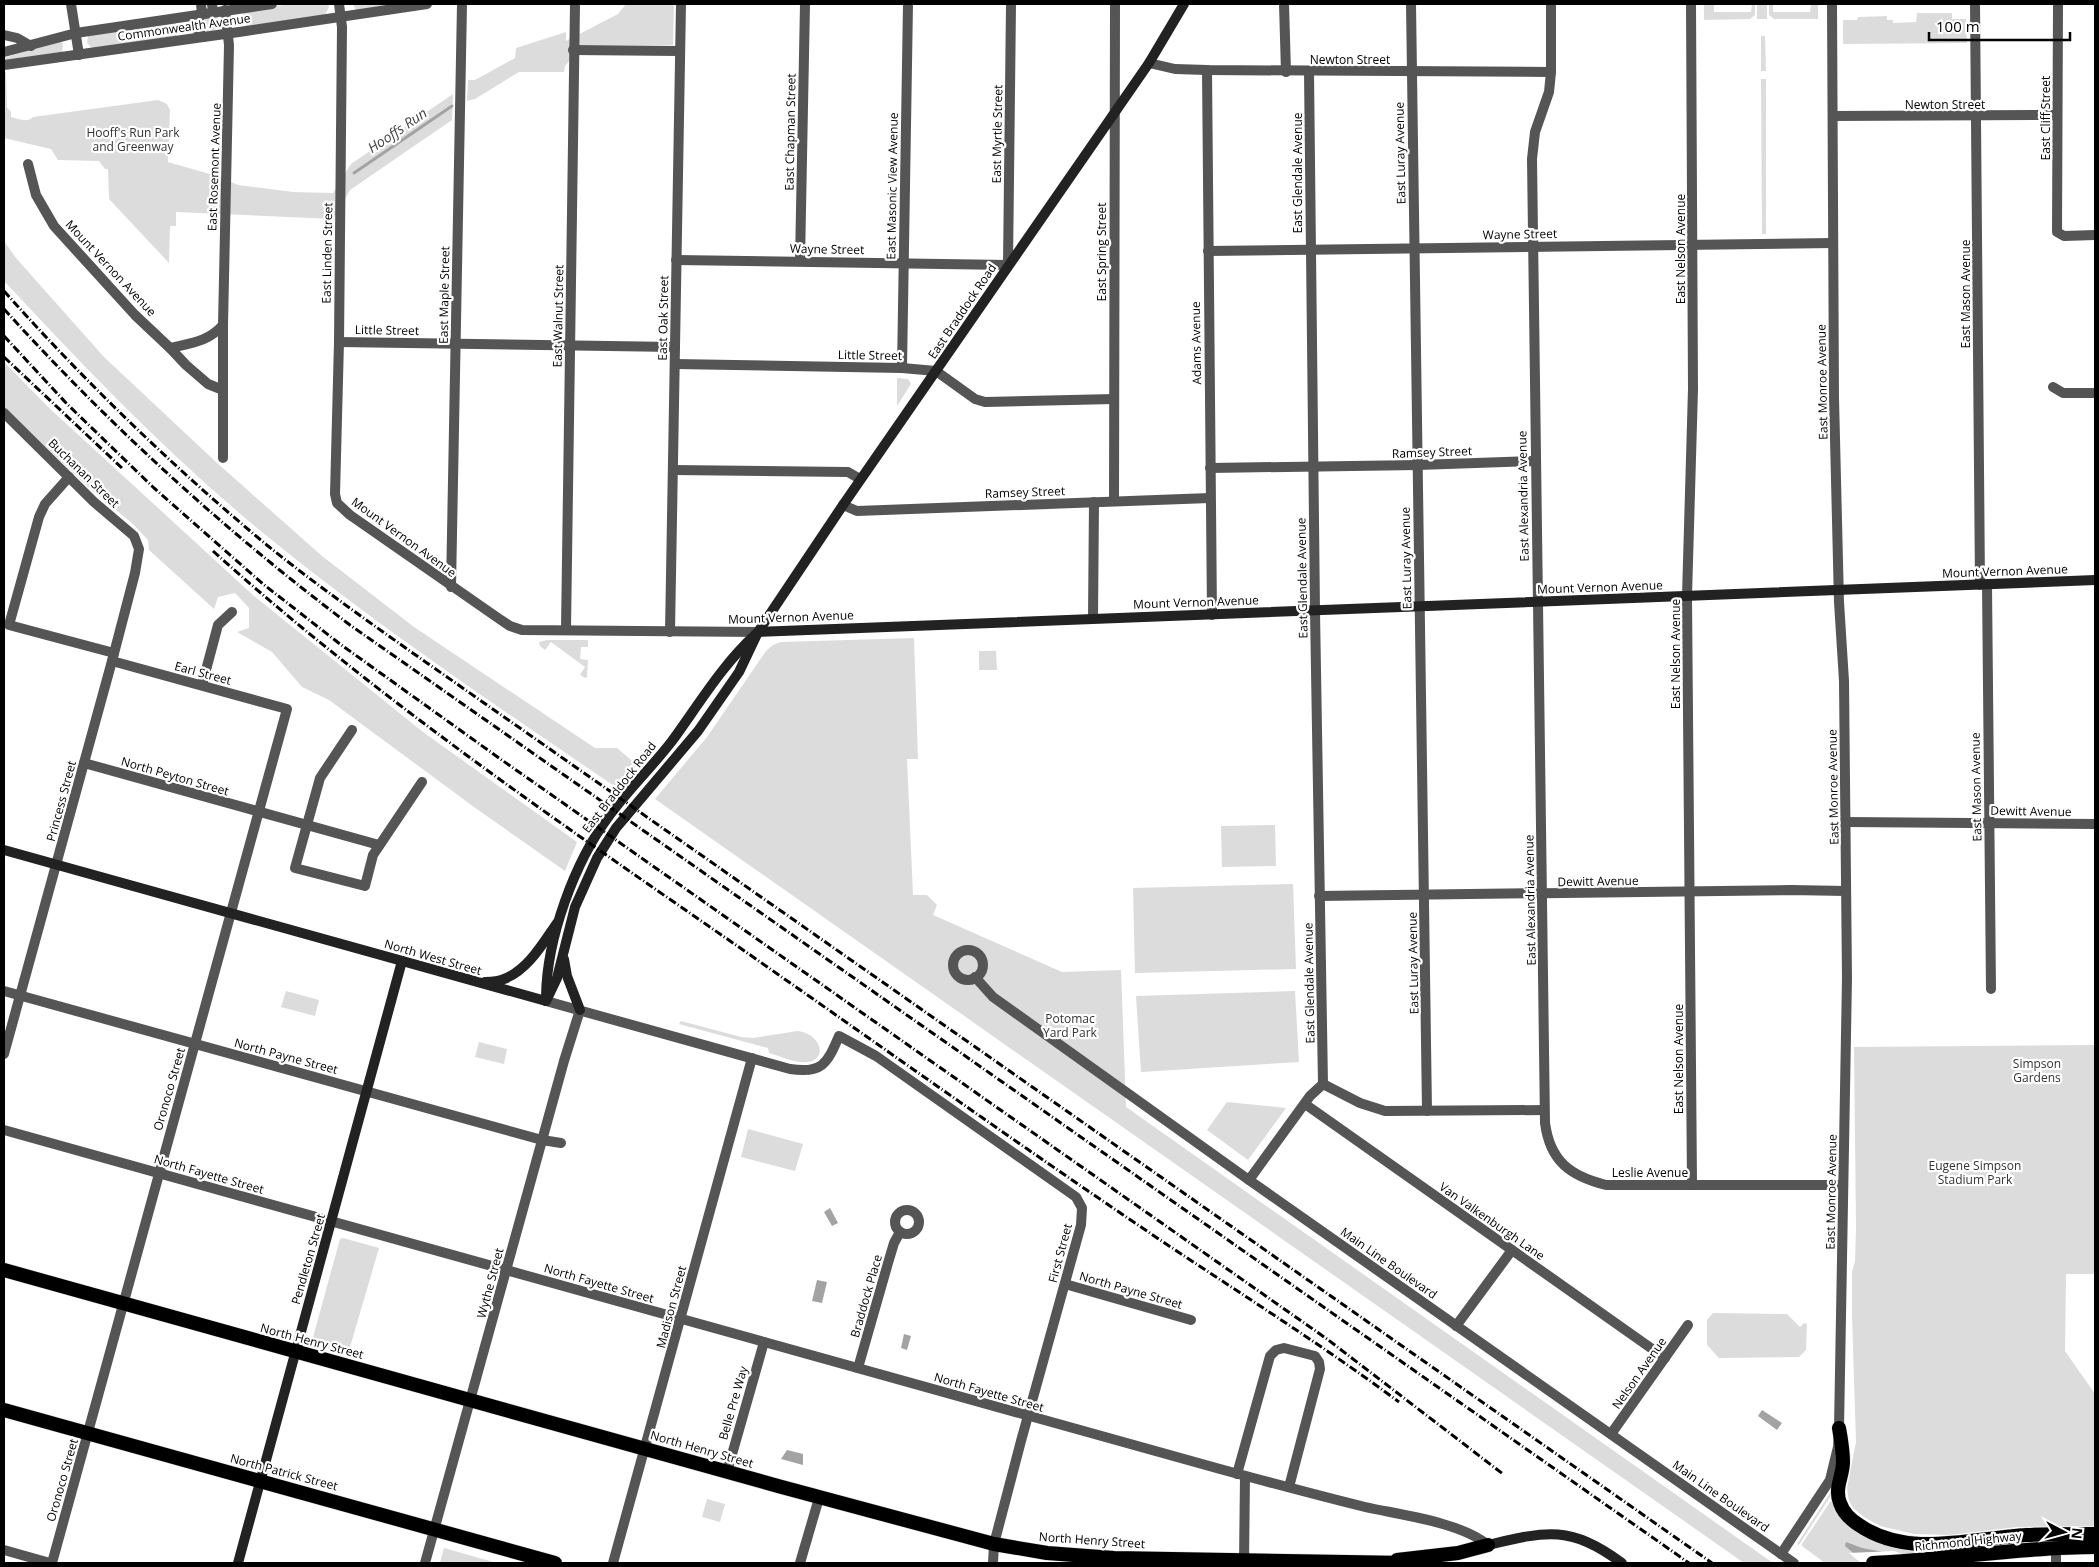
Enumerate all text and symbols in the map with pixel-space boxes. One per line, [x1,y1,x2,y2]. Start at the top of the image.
street label: Commonwealth Avenue [117,9,252,45]
scale bar [1929,10,2070,42]
text: 100 m [1936,16,1980,36]
street label: Newton Street [1310,51,1390,68]
street label: East Chapman Street [780,73,800,191]
street label: East Cliff Street [2037,76,2054,160]
street label: East Myrtle Street [988,84,1006,184]
street label: Newton Street [1905,96,1985,113]
street label: East Luray Avenue [1391,101,1409,204]
street label: East Rosemont Avenue [203,102,225,231]
water label: Hooffs Run [364,103,430,157]
street label: East Masonic View Avenue [882,112,902,260]
street label: East Glendale Avenue [1289,112,1306,233]
park label: Hooff's Run Park and Greenway [86,124,180,155]
street label: East Nelson Avenue [1672,194,1689,304]
street label: East Linden Street [318,202,336,304]
street label: East Spring Street [1093,203,1110,301]
street label: Mount Vernon Avenue [62,216,160,320]
street label: Wayne Street [1483,225,1557,243]
street label: East Mason Avenue [1957,239,1974,349]
street label: Wayne Street [790,240,864,258]
street label: East Maple Street [435,246,453,344]
street label: East Braddock Road [924,260,1000,362]
street label: East Walnut Street [549,264,567,368]
street label: East Oak Street [654,275,672,361]
street label: Adams Avenue [1187,301,1205,385]
street label: Little Street [355,321,419,339]
street label: East Monroe Avenue [1812,324,1832,440]
street label: Little Street [838,346,902,364]
street label: East Alexandria Avenue [1513,430,1533,562]
street label: Buchanan Street [45,435,123,511]
street label: Ramsey Street [1392,442,1472,462]
street label: Ramsey Street [985,482,1065,502]
street label: Mount Vernon Avenue [348,493,460,581]
street label: East Luray Avenue [1397,506,1415,609]
street label: East Glendale Avenue [1292,517,1312,639]
street label: Mount Vernon Avenue [1942,560,2068,582]
street label: Mount Vernon Avenue [1537,576,1663,598]
street label: Mount Vernon Avenue [1133,591,1259,613]
street label: East Nelson Avenue [1667,599,1684,709]
street label: Mount Vernon Avenue [728,606,854,628]
street label: Earl Street [173,657,233,689]
street label: East Monroe Avenue [1823,729,1843,845]
street label: East Mason Avenue [1967,732,1985,842]
street label: East Braddock Road [578,738,660,836]
street label: North Peyton Street [119,752,231,800]
street label: Princess Street [42,759,80,843]
street label: Dewitt Avenue [1990,802,2072,820]
street label: East Alexandria Avenue [1520,834,1540,966]
street label: Dewitt Avenue [1557,872,1639,890]
street label: East Luray Avenue [1404,911,1422,1014]
street label: East Glendale Avenue [1299,922,1319,1044]
street label: North West Street [382,935,484,979]
street label: East Nelson Avenue [1670,1004,1687,1114]
park label: Potomac Yard Park [1043,1010,1098,1041]
street label: North Payne Street [232,1034,340,1078]
street label: Oronoco Street [149,1045,189,1133]
park label: Simpson Gardens [2013,1055,2061,1086]
street label: East Monroe Avenue [1821,1134,1841,1250]
street label: North Fayette Street [152,1150,266,1198]
park label: Eugene Simpson Stadium Park [1929,1157,2021,1188]
street label: Leslie Avenue [1612,1164,1688,1181]
street label: Van Valkenburgh Lane [1436,1178,1548,1264]
street label: Pendleton Street [287,1212,329,1306]
street label: First Street [1044,1221,1076,1285]
street label: Main Line Boulevard [1337,1223,1441,1303]
street label: Wythe Street [472,1246,508,1320]
street label: Braddock Place [846,1252,886,1340]
street label: North Fayette Street [542,1259,656,1307]
street label: Madison Street [652,1264,690,1350]
street label: North Payne Street [1077,1267,1185,1313]
street label: North Henry Street [258,1319,366,1363]
street label: Nelson Avenue [1608,1334,1670,1412]
street label: Belle Pre Way [714,1363,752,1442]
street label: North Fayette Street [932,1368,1046,1416]
street label: North Henry Street [649,1426,755,1472]
street label: Oronoco Street [42,1436,82,1524]
street label: North Patrick Street [228,1449,340,1495]
street label: Main Line Boulevard [1669,1456,1773,1536]
north arrow [2039,1507,2089,1557]
street label: Richmond Highway [1914,1527,2023,1555]
text: N [2067,1527,2087,1540]
street label: North Henry Street [1038,1528,1146,1552]

